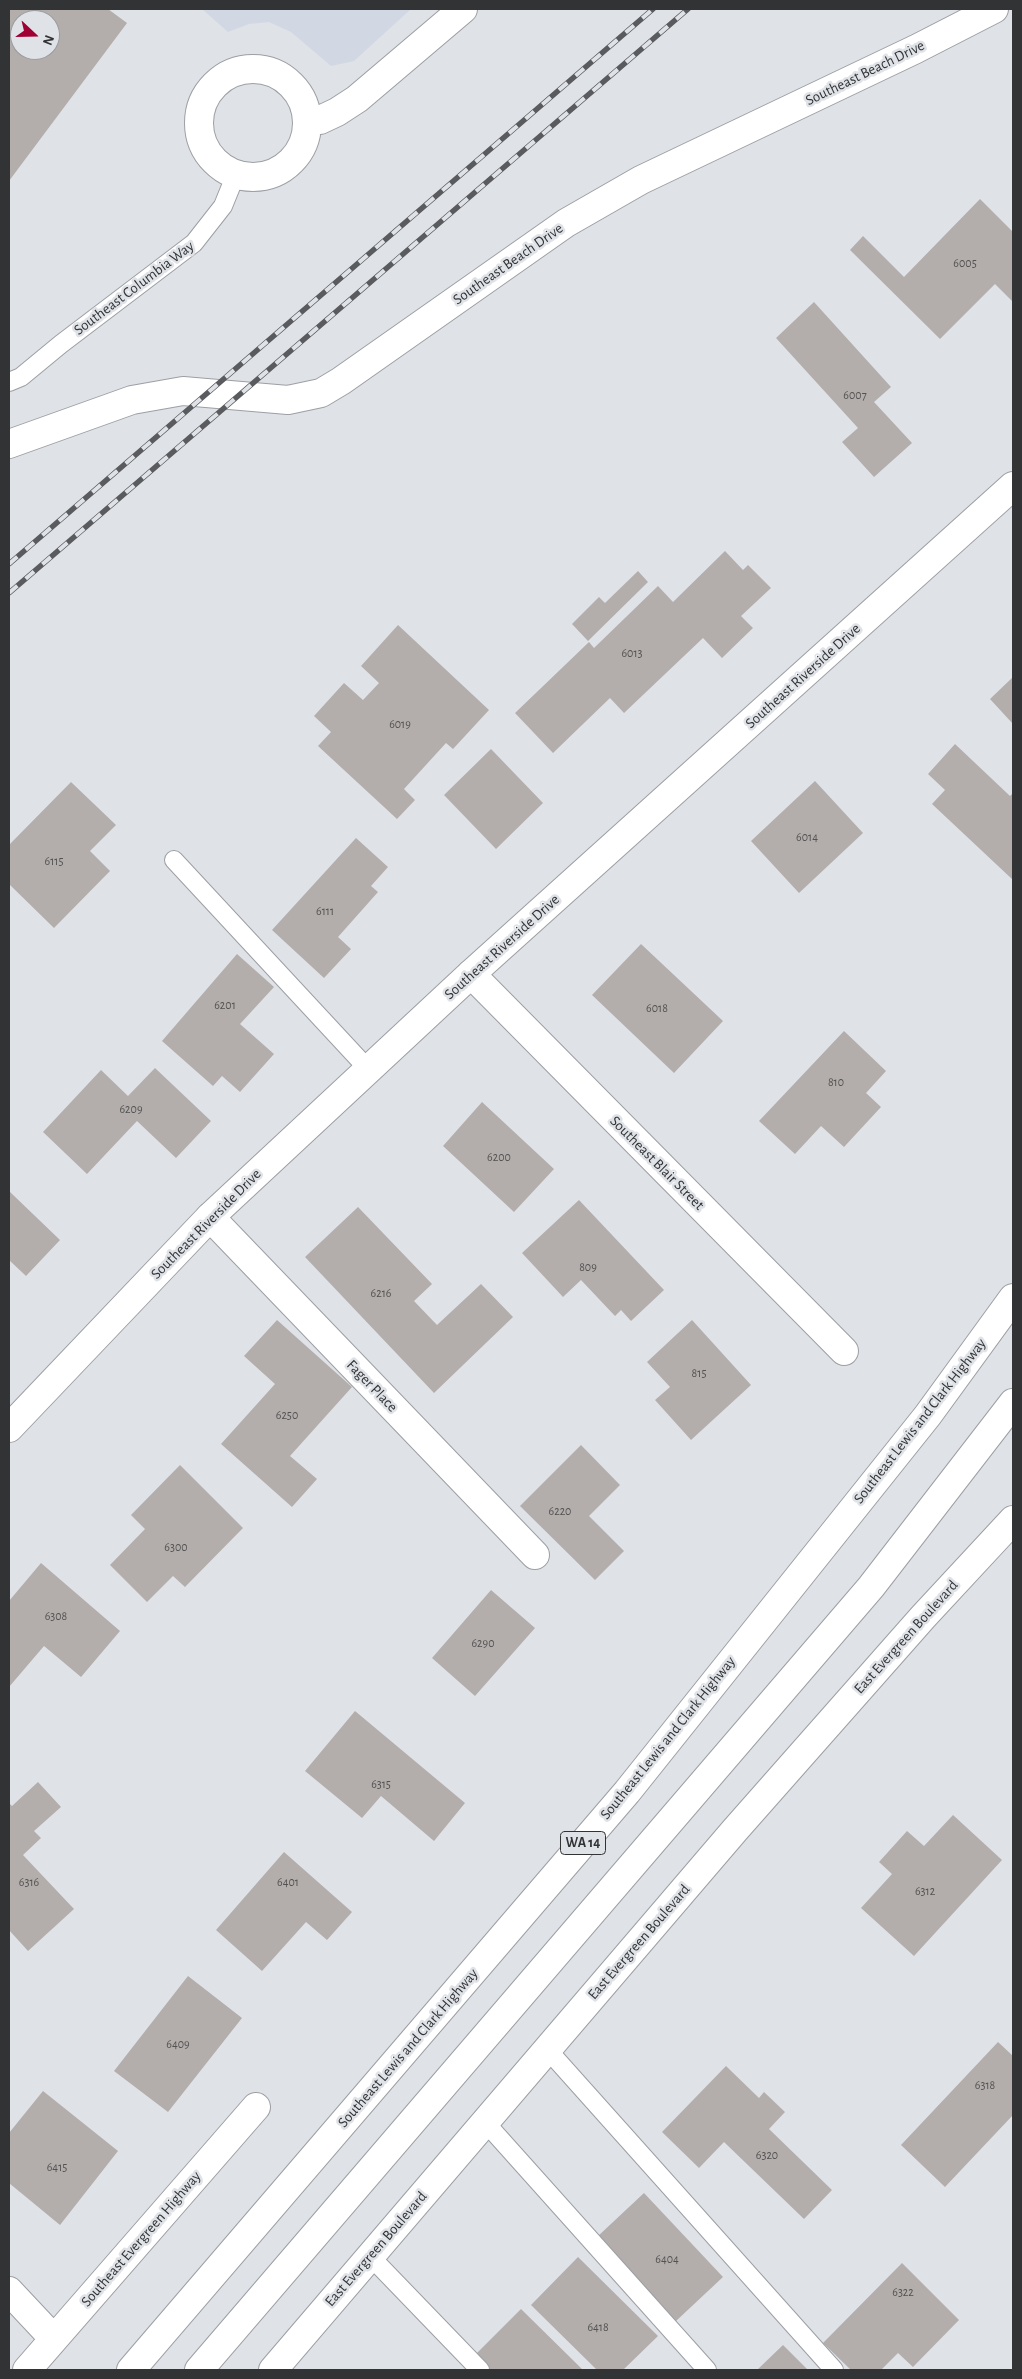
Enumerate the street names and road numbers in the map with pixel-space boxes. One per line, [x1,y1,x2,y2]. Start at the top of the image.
street label: Southeast Beach Drive [803,36,927,110]
street label: Southeast Beach Drive [450,219,566,309]
street label: Southeast Columbia Way [70,237,198,339]
street label: Southeast Riverside Drive [742,620,864,732]
street label: Southeast Riverside Drive [441,891,563,1003]
street label: Southeast Blair Street [606,1112,708,1214]
street label: Southeast Riverside Drive [147,1165,265,1283]
street label: Southeast Lewis and Clark Highway [850,1335,990,1507]
street label: Fager Place [343,1356,401,1416]
street label: East Evergreen Boulevard [850,1577,962,1697]
street label: Southeast Lewis and Clark Highway [597,1653,739,1823]
road number: WA 14 [560,1832,606,1855]
street label: East Evergreen Boulevard [584,1881,694,2003]
street label: Southeast Lewis and Clark Highway [334,1965,482,2131]
street label: Southeast Evergreen Highway [77,2168,205,2310]
street label: East Evergreen Boulevard [321,2188,431,2310]

